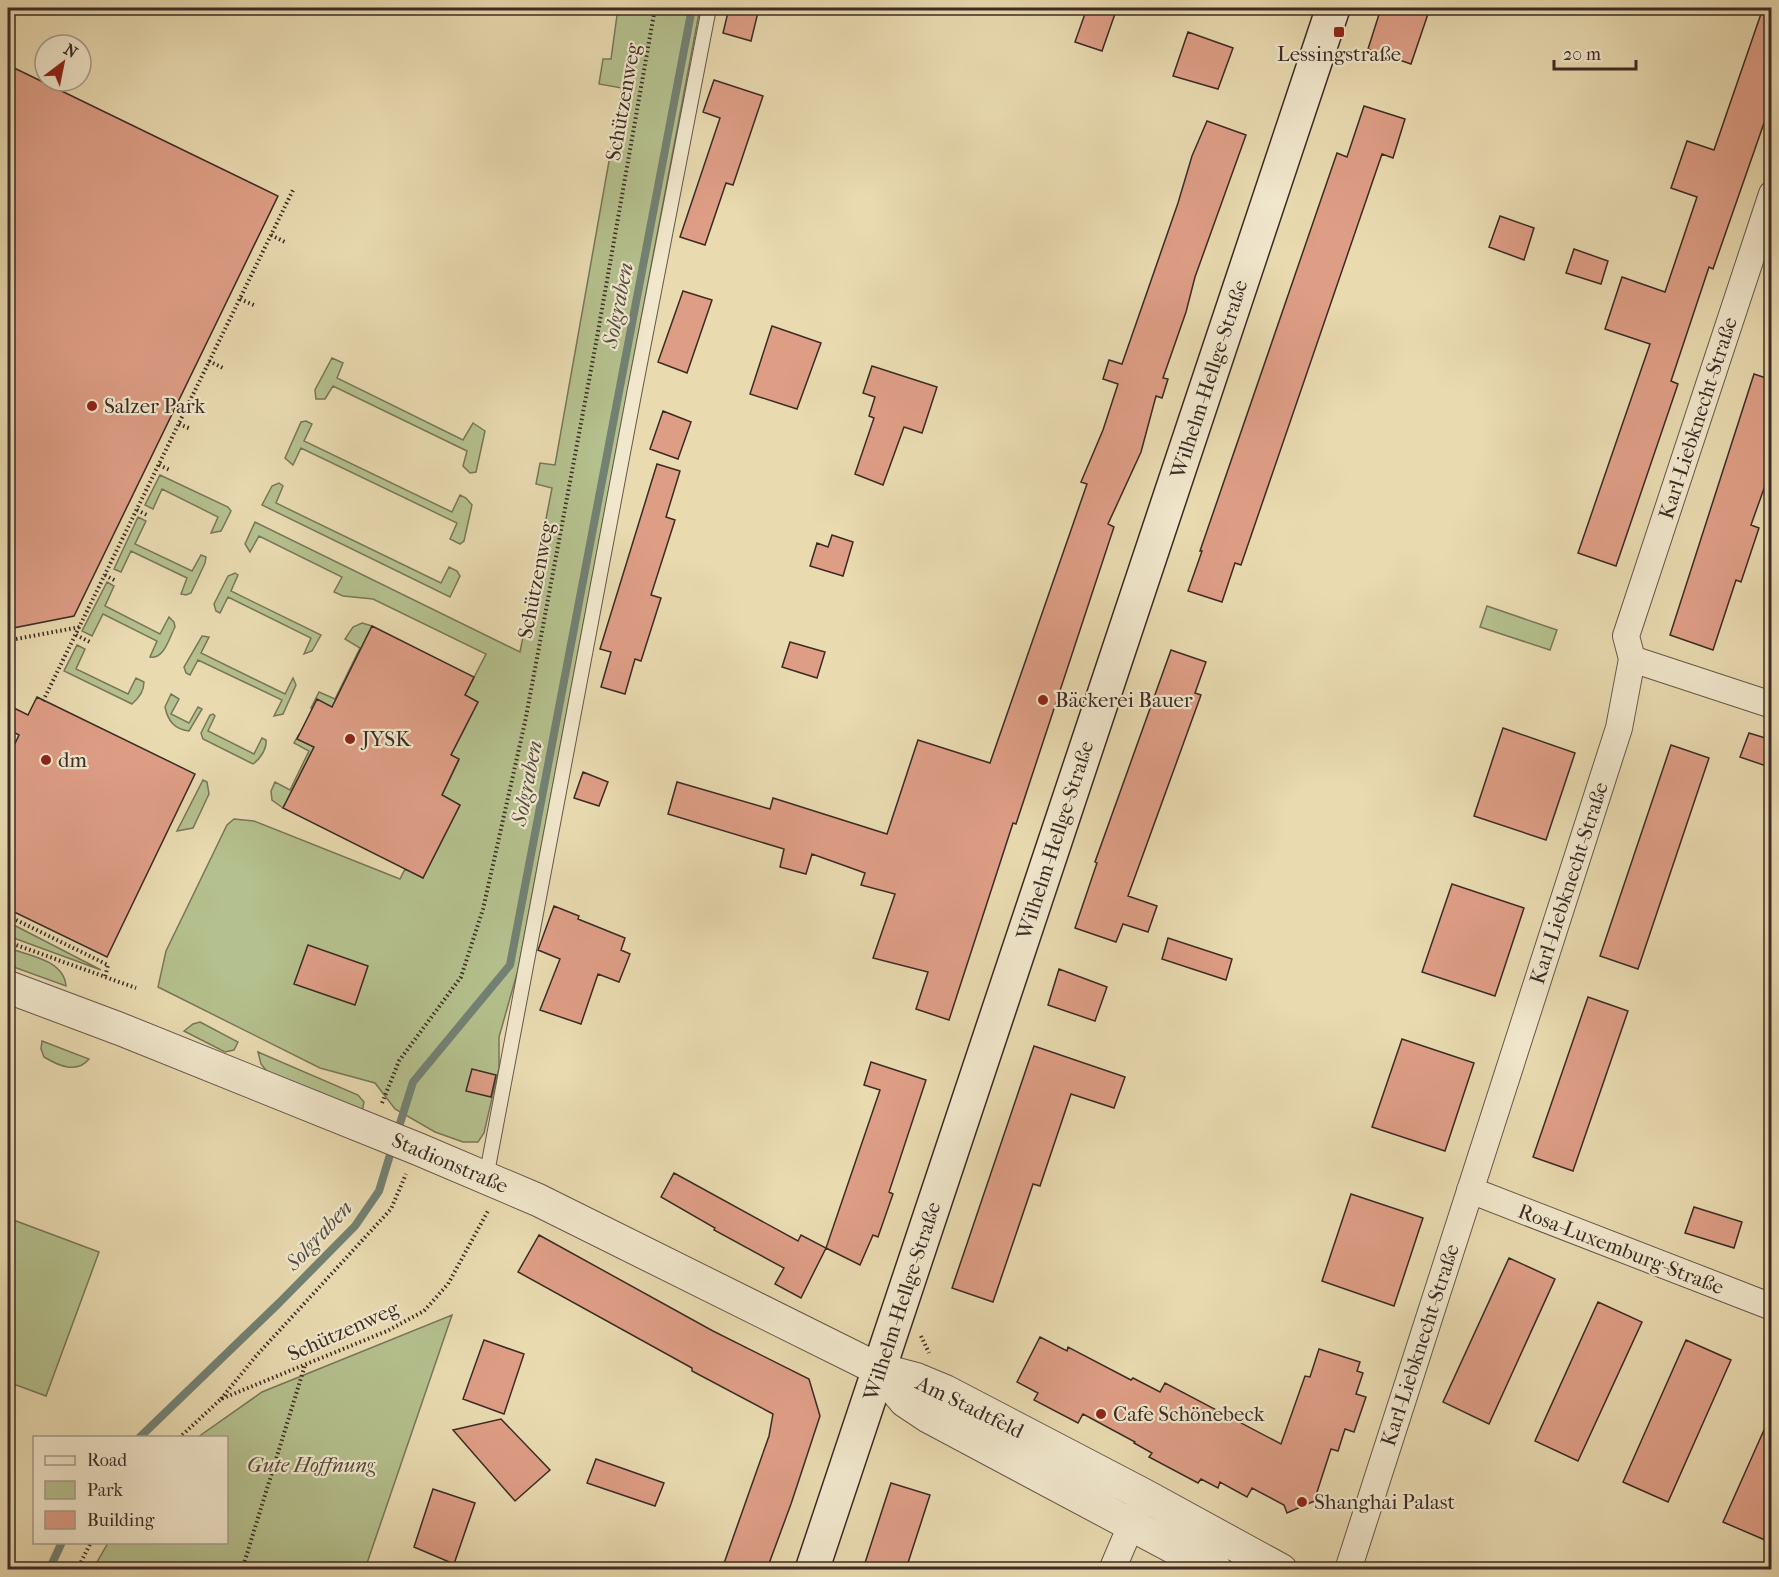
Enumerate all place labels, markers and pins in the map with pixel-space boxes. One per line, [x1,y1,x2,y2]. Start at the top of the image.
marker: Lessingstraße [1332,25,1346,39]
place label: Lessingstraße [1277,42,1401,66]
place label: Salzer Park [104,394,205,418]
marker: Salzer Park [85,399,99,413]
place label: Bäckerei Bauer [1055,688,1193,712]
marker: Bäckerei Bauer [1036,693,1050,707]
place label: JYSK [360,727,412,751]
marker: JYSK [343,732,357,746]
place label: dm [58,748,87,772]
marker: dm [39,753,53,767]
place label: Cafe Schönebeck [1113,1402,1265,1426]
marker: Cafe Schönebeck [1094,1407,1108,1421]
place label: Shanghai Palast [1314,1490,1455,1514]
marker: Shanghai Palast [1295,1495,1309,1509]

